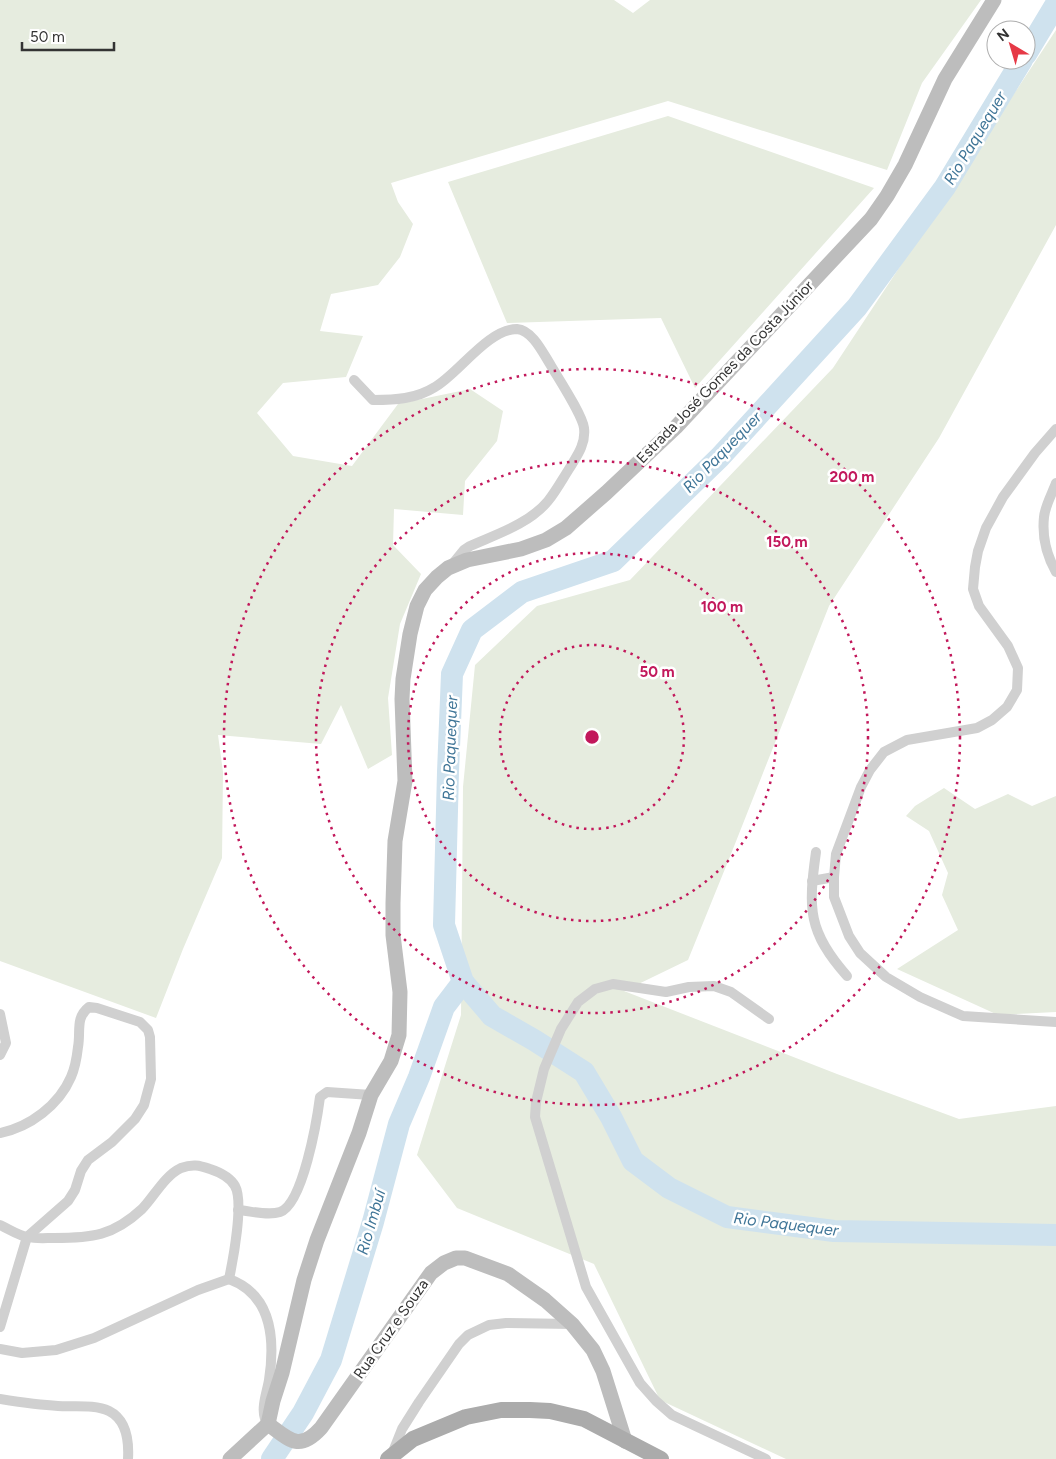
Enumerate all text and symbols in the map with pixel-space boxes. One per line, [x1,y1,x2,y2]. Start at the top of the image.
scale bar [22,20,115,52]
north arrow [986,20,1036,70]
text: N [994,25,1013,45]
text: 50 m [30,28,65,46]
water label: Rio Paquequer [940,88,1011,188]
street label: Estrada José Gomes da Costa Júnior [633,277,817,467]
water label: Rio Paquequer [679,407,766,496]
text: 200 m [830,468,874,486]
text: 150 m [766,533,808,551]
text: 100 m [701,598,743,616]
text: 50 m [639,663,675,681]
water label: Rio Paquequer [439,695,461,801]
centre of rings [583,728,601,746]
water label: Rio Imbuí [353,1185,390,1257]
water label: Rio Paquequer [733,1208,840,1240]
street label: Rua Cruz e Souza [350,1276,432,1382]

